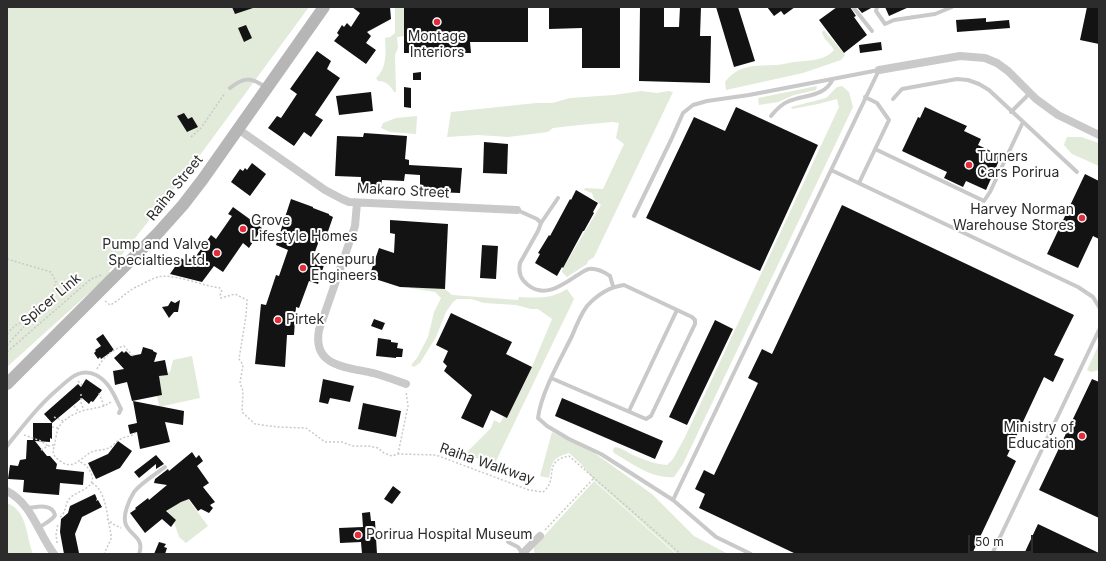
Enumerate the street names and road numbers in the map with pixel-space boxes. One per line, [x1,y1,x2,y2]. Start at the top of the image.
street label: Raiha Street [143,152,207,224]
street label: Makaro Street [356,180,450,202]
street label: Spicer Link [17,270,85,330]
street label: Raiha Walkway [437,440,537,488]

